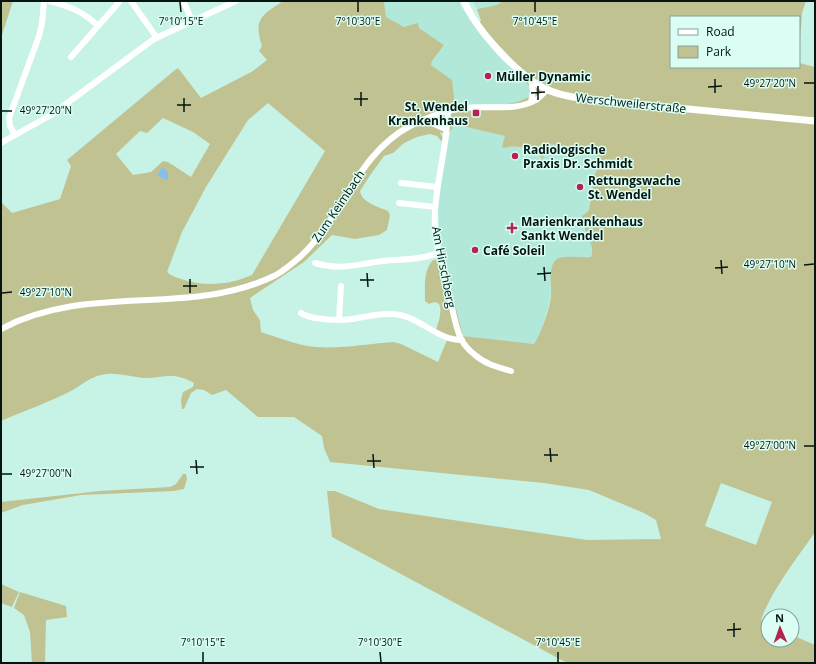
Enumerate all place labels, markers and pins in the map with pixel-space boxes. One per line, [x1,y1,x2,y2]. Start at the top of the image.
place label: Müller Dynamic [496,68,591,85]
marker: Müller Dynamic [483,71,493,81]
place label: St. Wendel Krankenhaus [388,98,468,129]
marker: St. Wendel Krankenhaus [471,108,481,118]
place label: Radiologische Praxis Dr. Schmidt [523,141,633,172]
marker: Radiologische Praxis Dr. Schmidt [510,151,520,161]
place label: Rettungswache St. Wendel [588,172,681,203]
marker: Rettungswache St. Wendel [575,182,585,192]
place label: Marienkrankenhaus Sankt Wendel [521,213,643,244]
marker: Marienkrankenhaus Sankt Wendel [506,222,518,234]
place label: Café Soleil [483,242,545,259]
marker: Café Soleil [470,245,480,255]

